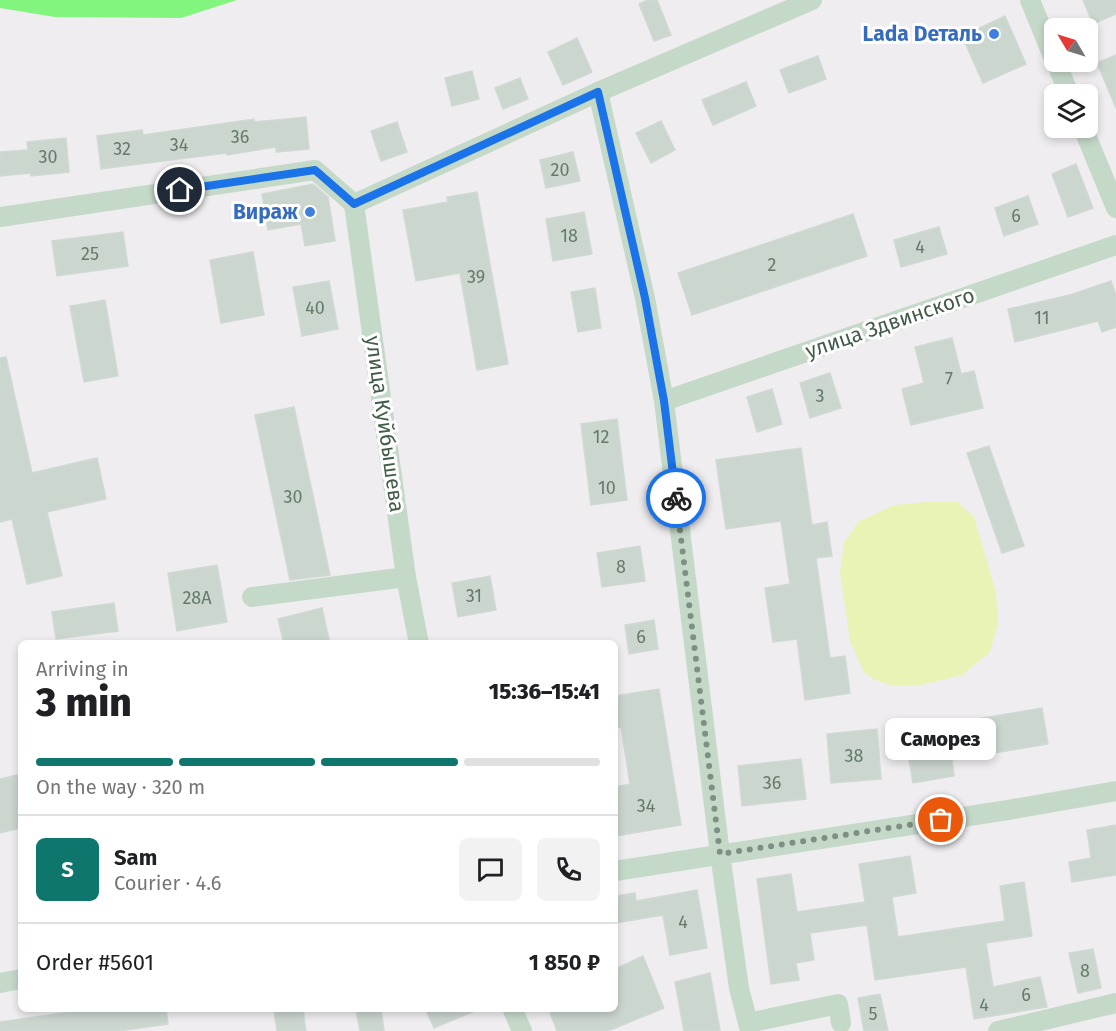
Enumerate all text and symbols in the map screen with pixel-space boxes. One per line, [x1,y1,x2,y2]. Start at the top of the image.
north arrow [1044,18,1098,72]
map controls [1044,18,1098,138]
place label: Lada Dеталь [863,21,982,47]
marker: Lada Dеталь [987,27,1001,41]
button: layers [1044,84,1098,138]
house number: 36 [231,126,249,148]
house number: 34 [170,134,189,156]
house number: 32 [113,138,131,160]
house number: 30 [38,146,58,168]
house number: 20 [551,159,569,181]
pin [154,164,205,215]
icon: home [163,173,196,206]
place label: Вираж [233,199,298,225]
marker: Вираж [303,205,317,219]
house number: 6 [1011,205,1021,227]
house number: 18 [560,225,578,247]
house number: 4 [915,236,925,258]
house number: 25 [81,243,99,265]
house number: 2 [768,254,777,276]
house number: 39 [467,266,485,288]
street label: улица Здвинского [802,282,978,364]
house number: 40 [305,297,325,319]
house number: 11 [1034,307,1050,329]
street label: улица Куйбышева [360,334,410,514]
house number: 7 [945,368,953,390]
house number: 3 [816,385,824,407]
house number: 12 [593,426,609,448]
courier [646,468,706,528]
house number: 10 [598,477,616,499]
icon: bike [660,482,693,515]
house number: 30 [283,486,303,508]
house number: 8 [616,556,626,578]
house number: 31 [466,585,482,607]
house number: 28А [182,587,212,609]
house number: 6 [636,626,646,648]
text: Arriving in [36,657,129,681]
text: 15:36–15:41 [489,678,600,705]
text: 3 min [36,680,132,726]
callout: Саморез [886,718,996,760]
text: Саморез [901,727,981,751]
house number: 38 [845,745,864,767]
house number: 36 [763,772,781,794]
text: On the way · 320 m [36,775,205,799]
pin [915,794,966,845]
house number: 34 [637,795,656,817]
icon: bag [924,803,957,836]
button: chat [459,838,522,901]
button: phone [537,838,600,901]
text: Sam [114,844,157,871]
text: S [61,856,74,883]
text: Courier · 4.6 [114,871,221,895]
house number: 4 [678,911,688,933]
text: Order #5601 [36,949,154,976]
text: 1 850 ₽ [529,949,600,976]
house number: 8 [1080,960,1090,982]
house number: 6 [1021,984,1031,1006]
house number: 4 [979,994,989,1016]
house number: 5 [868,1003,878,1025]

